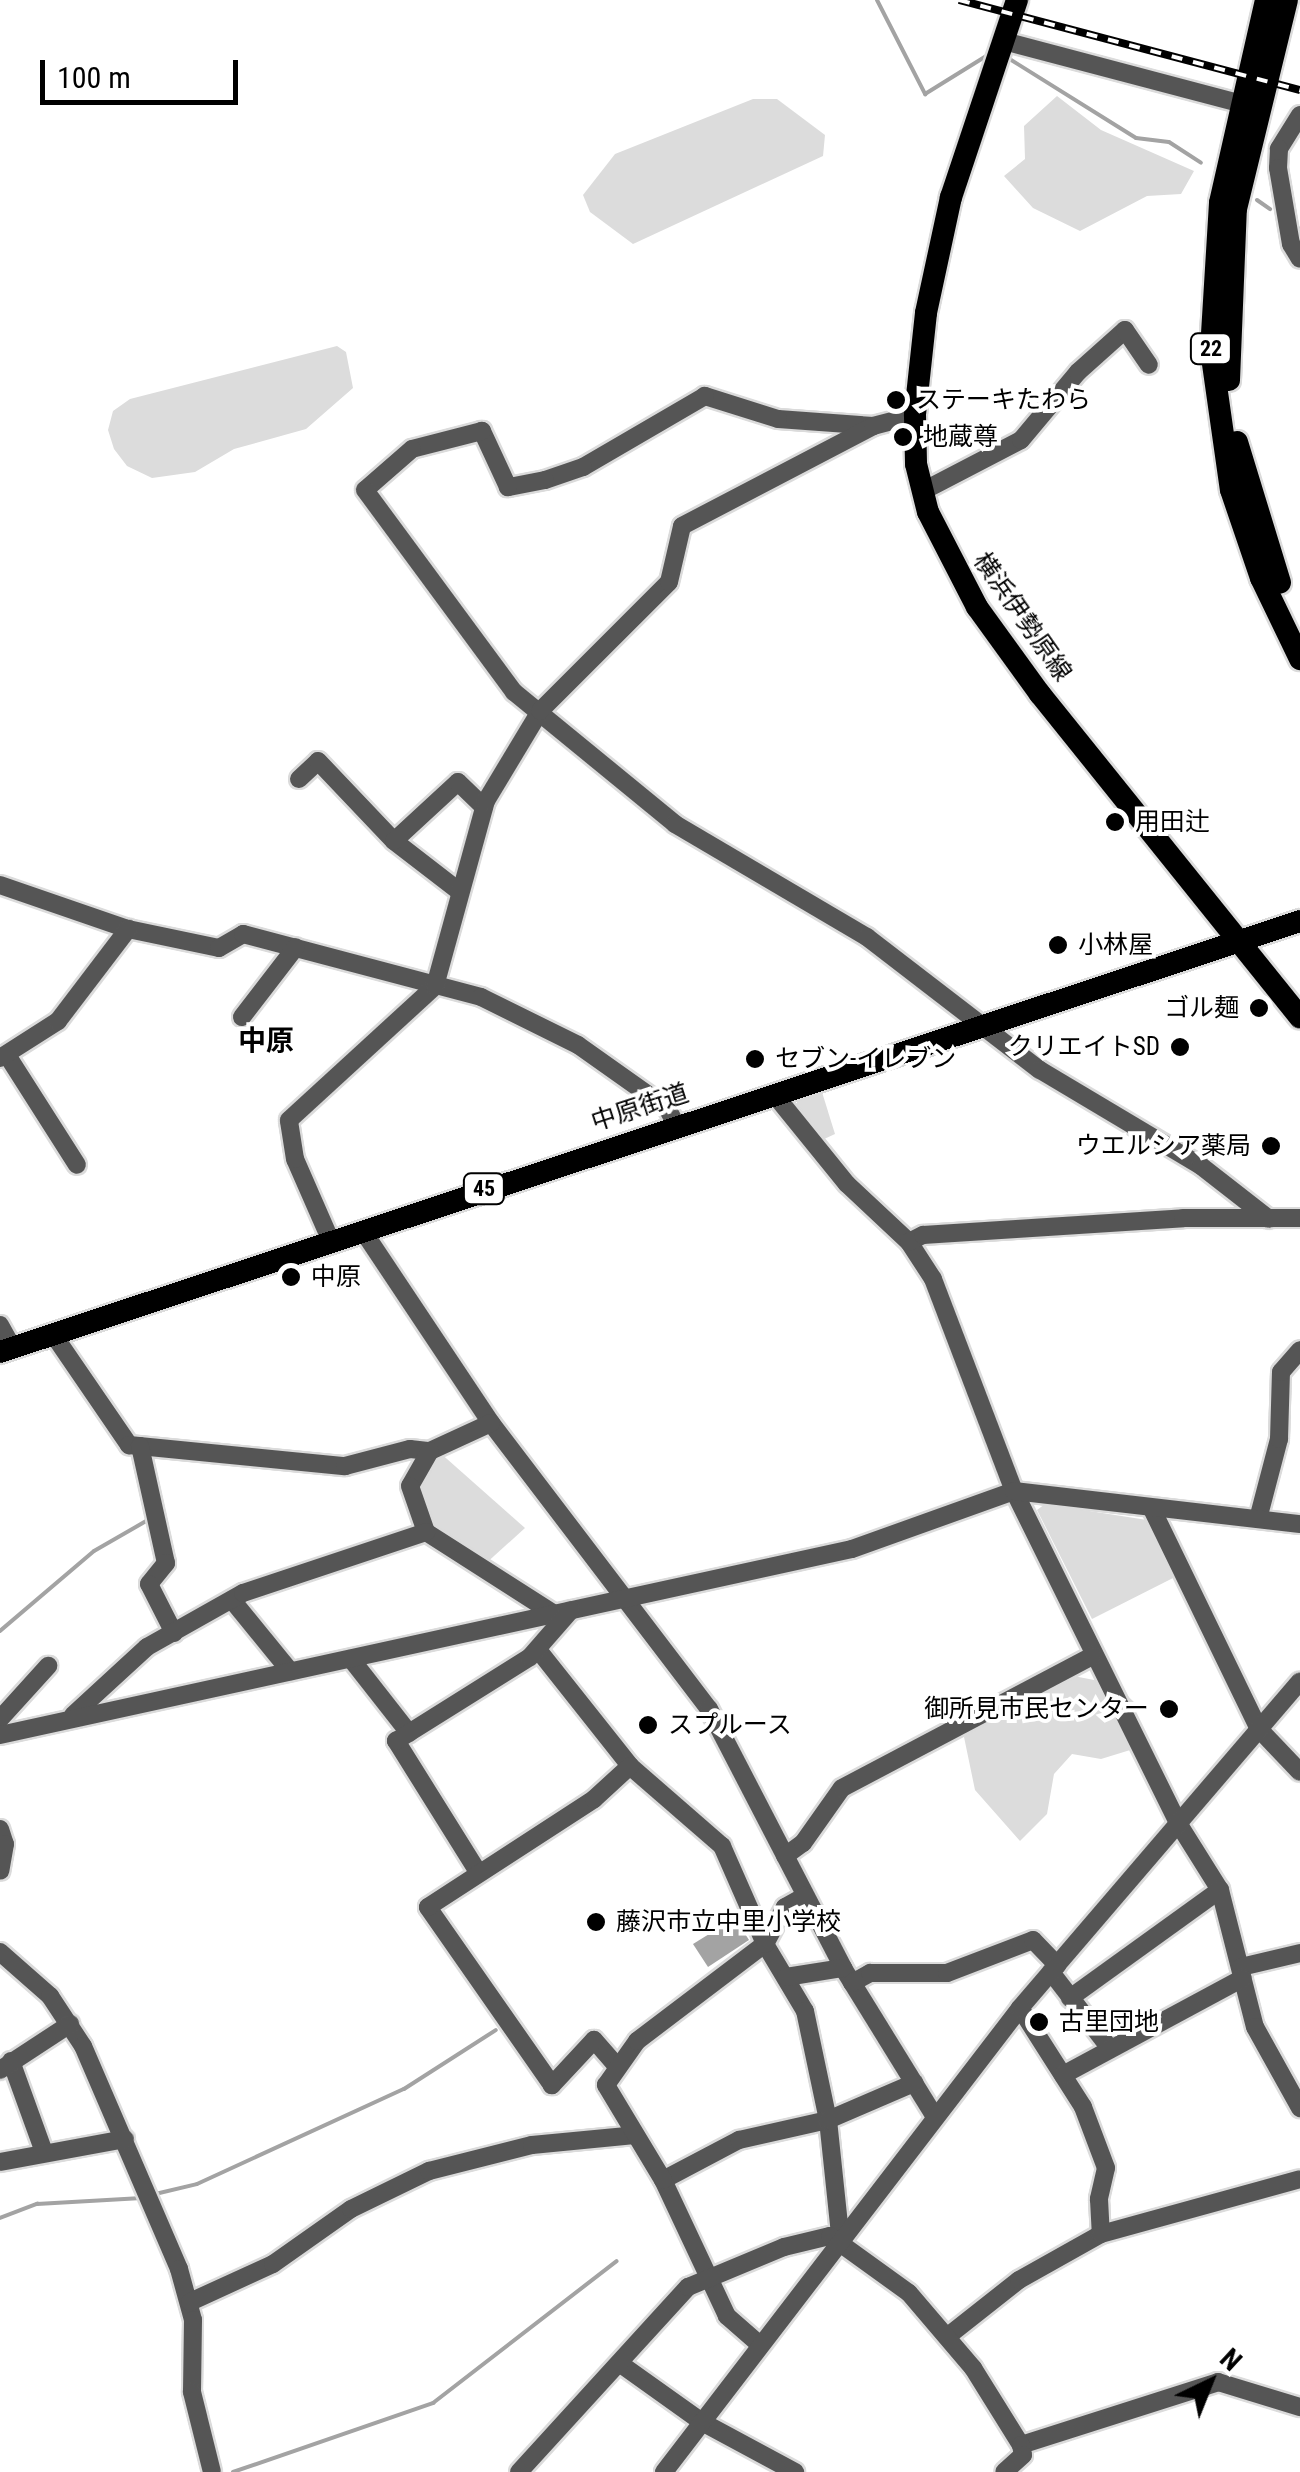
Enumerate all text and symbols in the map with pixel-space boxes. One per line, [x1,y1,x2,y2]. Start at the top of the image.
scale bar [45,40,242,102]
text: 100 m [57,60,131,95]
road number: 22 [1188,332,1234,366]
place label: ステーキたわら [916,385,1091,415]
marker: ステーキたわら [885,389,907,411]
place label: 地蔵尊 [923,422,998,452]
marker: 地蔵尊 [892,426,914,448]
street label: 横浜伊勢原線 [967,547,1077,687]
place label: 用田辻 [1135,807,1210,837]
marker: 用田辻 [1104,811,1126,833]
place label: 小林屋 [1078,930,1153,960]
marker: 小林屋 [1047,934,1069,956]
place label: ゴル麺 [1164,993,1239,1023]
marker: ゴル麺 [1248,997,1270,1019]
district label: 中原 [238,1024,294,1058]
place label: クリエイトSD [1008,1032,1160,1062]
marker: クリエイトSD [1169,1036,1191,1058]
place label: セブン-イレブン [775,1044,956,1074]
marker: セブン-イレブン [744,1048,766,1070]
street label: 中原街道 [588,1078,692,1138]
place label: ウエルシア薬局 [1076,1131,1251,1161]
marker: ウエルシア薬局 [1260,1135,1282,1157]
road number: 45 [462,1172,506,1206]
place label: 中原 [311,1262,361,1292]
marker: 中原 [280,1266,302,1288]
place label: 御所見市民センター [924,1694,1149,1724]
marker: 御所見市民センター [1158,1698,1180,1720]
place label: スプルース [668,1710,793,1740]
marker: スプルース [637,1714,659,1736]
place label: 藤沢市立中里小学校 [616,1907,841,1937]
marker: 藤沢市立中里小学校 [585,1911,607,1933]
place label: 古里団地 [1059,2007,1159,2037]
marker: 古里団地 [1028,2011,1050,2033]
north arrow [1160,2332,1260,2432]
text: N [1213,2342,1248,2378]

